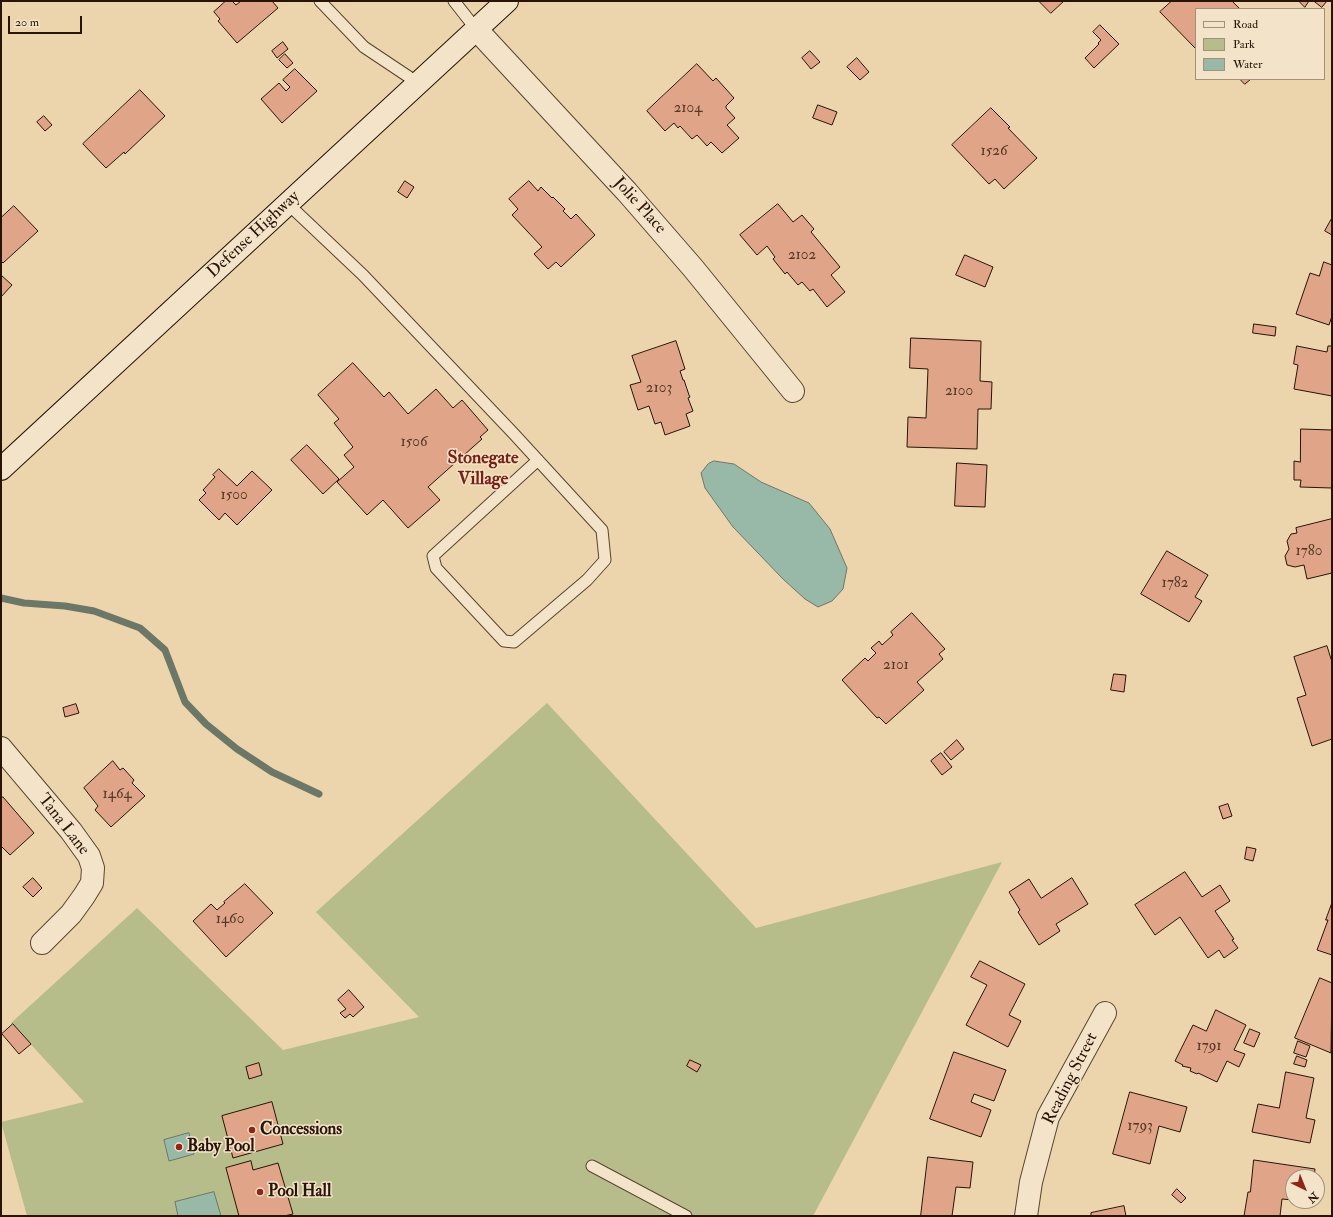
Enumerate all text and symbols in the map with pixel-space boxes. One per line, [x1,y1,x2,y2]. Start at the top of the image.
scale bar [10,8,84,34]
legend [1195,8,1325,80]
text: 20 m [15,15,39,30]
text: Road [1233,17,1258,32]
text: Park [1233,37,1255,52]
text: Water [1233,57,1262,72]
house number: 2104 [674,100,702,118]
house number: 1526 [980,143,1008,161]
street label: Jolie Place [608,173,670,239]
street label: Defense Highway [204,187,304,283]
house number: 2102 [788,247,816,265]
house number: 2103 [646,380,672,398]
house number: 2100 [945,383,973,401]
house number: 1506 [400,434,428,452]
district label: Stonegate Village [448,448,518,490]
house number: 1500 [220,487,248,505]
house number: 1780 [1296,543,1322,561]
house number: 1782 [1162,575,1188,593]
house number: 2101 [883,657,909,675]
house number: 1464 [102,786,132,804]
street label: Tana Lane [33,790,93,860]
house number: 1460 [216,911,244,929]
street label: Reading Street [1039,1030,1103,1128]
house number: 1791 [1196,1038,1222,1056]
house number: 1793 [1127,1118,1153,1136]
place label: Concessions [260,1120,342,1140]
marker: Concessions [247,1125,257,1135]
place label: Baby Pool [187,1137,255,1157]
marker: Baby Pool [174,1142,184,1152]
north arrow [1285,1169,1325,1209]
place label: Pool Hall [268,1182,331,1202]
marker: Pool Hall [255,1187,265,1197]
text: N [1305,1189,1321,1206]

